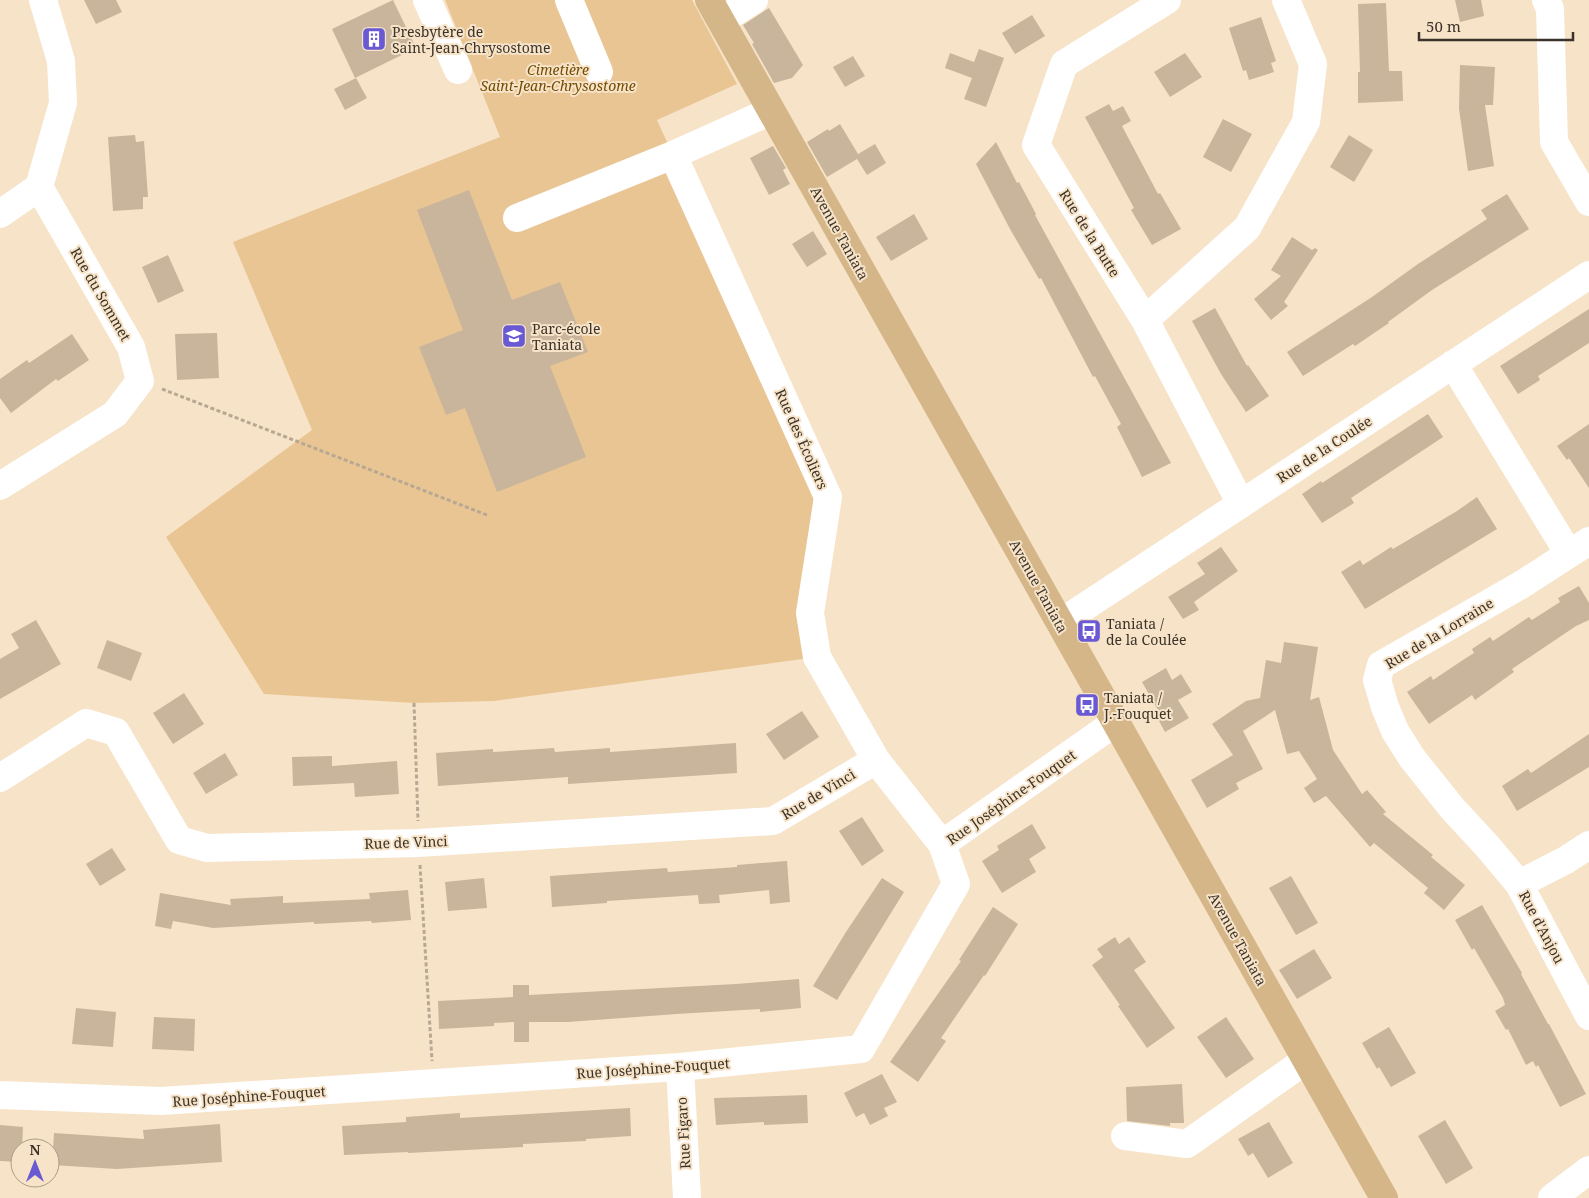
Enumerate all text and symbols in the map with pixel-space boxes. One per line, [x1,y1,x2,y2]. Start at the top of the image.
scale bar [1419,10,1573,42]
text: 50 m [1426,16,1461,36]
place label: Presbytère de Saint-Jean-Chrysostome [392,22,550,57]
building icon: Presbytère de Saint-Jean-Chrysostome [361,26,387,52]
park label: Cimetière Saint-Jean-Chrysostome [480,60,636,95]
street label: Avenue Taniata [806,183,874,283]
street label: Rue de la Butte [1055,185,1125,281]
street label: Rue du Sommet [67,244,135,344]
place label: Parc-école Taniata [532,319,600,354]
school or university icon: Parc-école Taniata [501,323,527,349]
street label: Rue des Écoliers [771,386,833,492]
street label: Rue de la Coulée [1273,411,1375,487]
street label: Avenue Taniata [1005,536,1073,636]
street label: Rue de la Lorraine [1381,593,1497,673]
place label: Taniata / de la Coulée [1106,614,1186,649]
bus stop icon: Taniata / de la Coulée [1076,618,1102,644]
place label: Taniata / J.-Fouquet [1103,688,1171,723]
bus stop icon: Taniata / J.-Fouquet [1074,692,1100,718]
street label: Rue Joséphine-Fouquet [943,745,1079,849]
street label: Rue de Vinci [777,764,859,824]
street label: Rue de Vinci [364,831,448,853]
street label: Rue d'Anjou [1515,887,1569,967]
street label: Avenue Taniata [1204,889,1272,989]
street label: Rue Joséphine-Fouquet [576,1053,730,1083]
street label: Rue Joséphine-Fouquet [172,1081,326,1111]
street label: Rue Figaro [672,1097,694,1169]
north arrow [10,1138,60,1188]
text: N [29,1140,41,1159]

